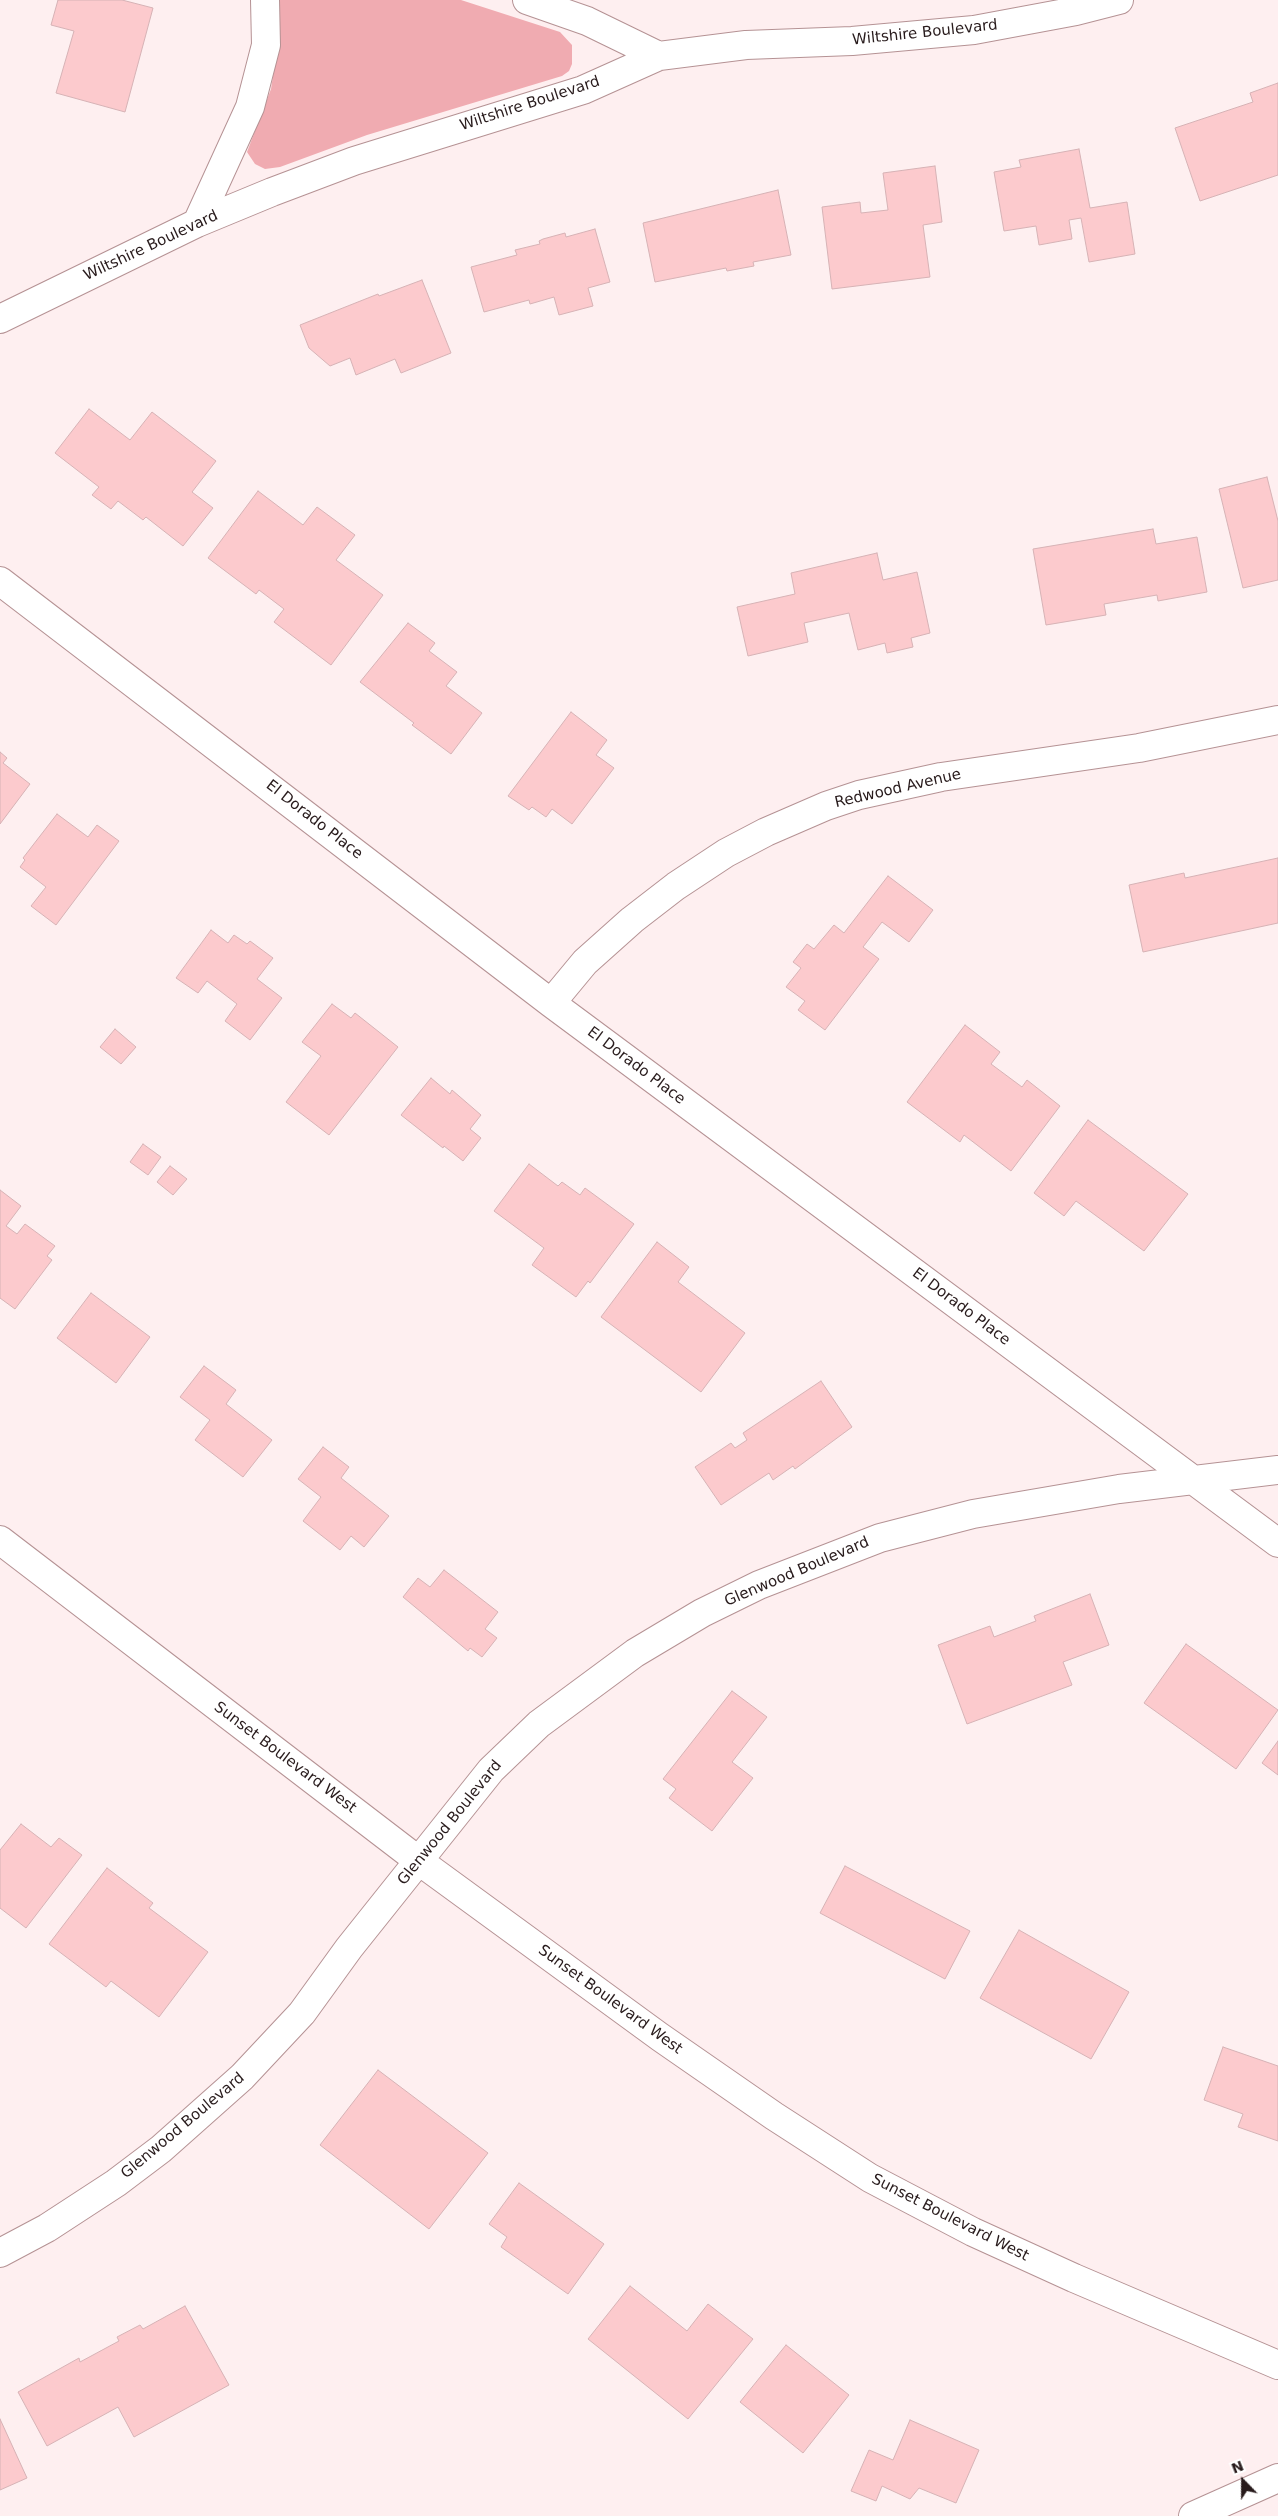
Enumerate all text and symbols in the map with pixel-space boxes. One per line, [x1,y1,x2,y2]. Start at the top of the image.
street label: Wiltshire Boulevard [852,16,998,50]
street label: Wiltshire Boulevard [458,73,602,135]
street label: Wiltshire Boulevard [81,207,221,285]
street label: Redwood Avenue [833,766,963,812]
street label: El Dorado Place [262,777,366,863]
street label: El Dorado Place [584,1023,688,1109]
street label: El Dorado Place [909,1264,1013,1350]
street label: Glenwood Boulevard [722,1533,872,1611]
street label: Sunset Boulevard West [210,1699,360,1817]
street label: Glenwood Boulevard [394,1757,506,1889]
street label: Sunset Boulevard West [534,1942,686,2058]
street label: Glenwood Boulevard [118,2069,248,2183]
street label: Sunset Boulevard West [869,2171,1031,2265]
north arrow [1218,2456,1268,2506]
text: N [1229,2457,1246,2477]

